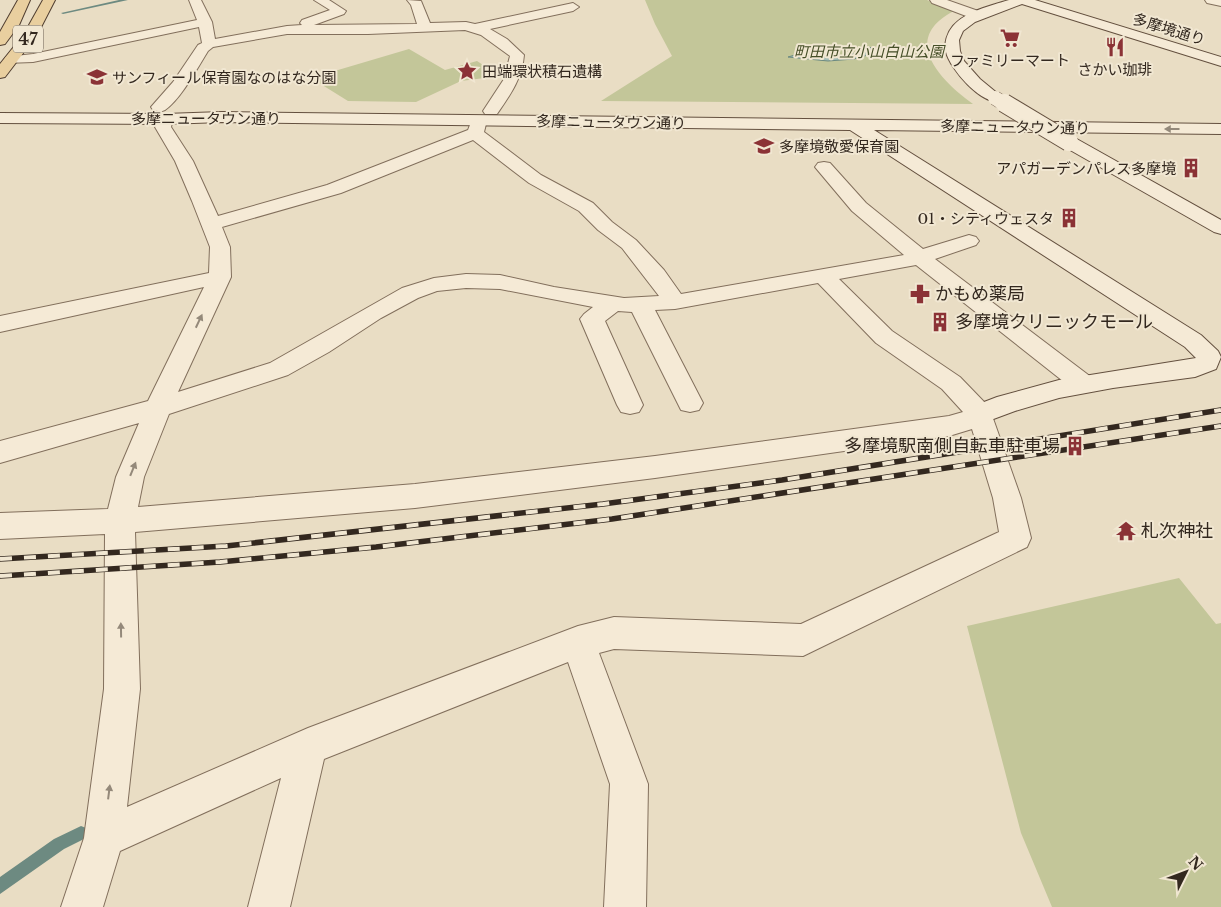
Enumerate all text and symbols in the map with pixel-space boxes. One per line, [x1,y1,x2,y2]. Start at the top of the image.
street label: 多摩境通り [1130,9,1208,49]
road number: 47 [13,26,43,52]
supermarket icon: ファミリーマート [999,27,1021,49]
restaurant icon: さかい珈琲 [1104,36,1126,58]
park label: 町田市立小山白山公園 [794,42,946,61]
place label: ファミリーマート [950,51,1070,70]
place icon: 田端環状積石遺構 [456,60,478,82]
place label: さかい珈琲 [1077,60,1153,79]
place label: 田端環状積石遺構 [482,62,602,81]
school or university icon: サンフィール保育園なのはな分園 [86,66,108,88]
place label: サンフィール保育園なのはな分園 [112,68,336,87]
street label: 多摩ニュータウン通り [131,109,281,128]
street label: 多摩ニュータウン通り [536,111,686,133]
street label: 多摩ニュータウン通り [940,116,1090,138]
one-way arrow [1164,125,1180,133]
school or university icon: 多摩境敬愛保育園 [753,135,775,157]
place label: 多摩境敬愛保育園 [779,137,899,156]
building icon: アパガーデンパレス多摩境 [1180,157,1202,179]
place label: アパガーデンパレス多摩境 [996,159,1176,178]
building icon: 01・シティウェスタ [1058,207,1080,229]
place label: 01・シティウェスタ [917,209,1054,228]
pharmacy icon: かもめ薬局 [909,283,931,305]
place label: かもめ薬局 [935,283,1025,305]
building icon: 多摩境クリニックモール [929,311,951,333]
place label: 多摩境クリニックモール [955,311,1153,333]
one-way arrow [195,314,203,328]
place label: 多摩境駅南側自転車駐車場 [844,435,1060,457]
building icon: 多摩境駅南側自転車駐車場 [1064,435,1086,457]
one-way arrow [130,462,137,477]
temple icon: 札次神社 [1115,520,1137,542]
place label: 札次神社 [1141,520,1213,542]
one-way arrow [117,622,125,638]
one-way arrow [106,784,114,800]
north arrow [1161,847,1211,897]
text: N [1185,852,1207,874]

